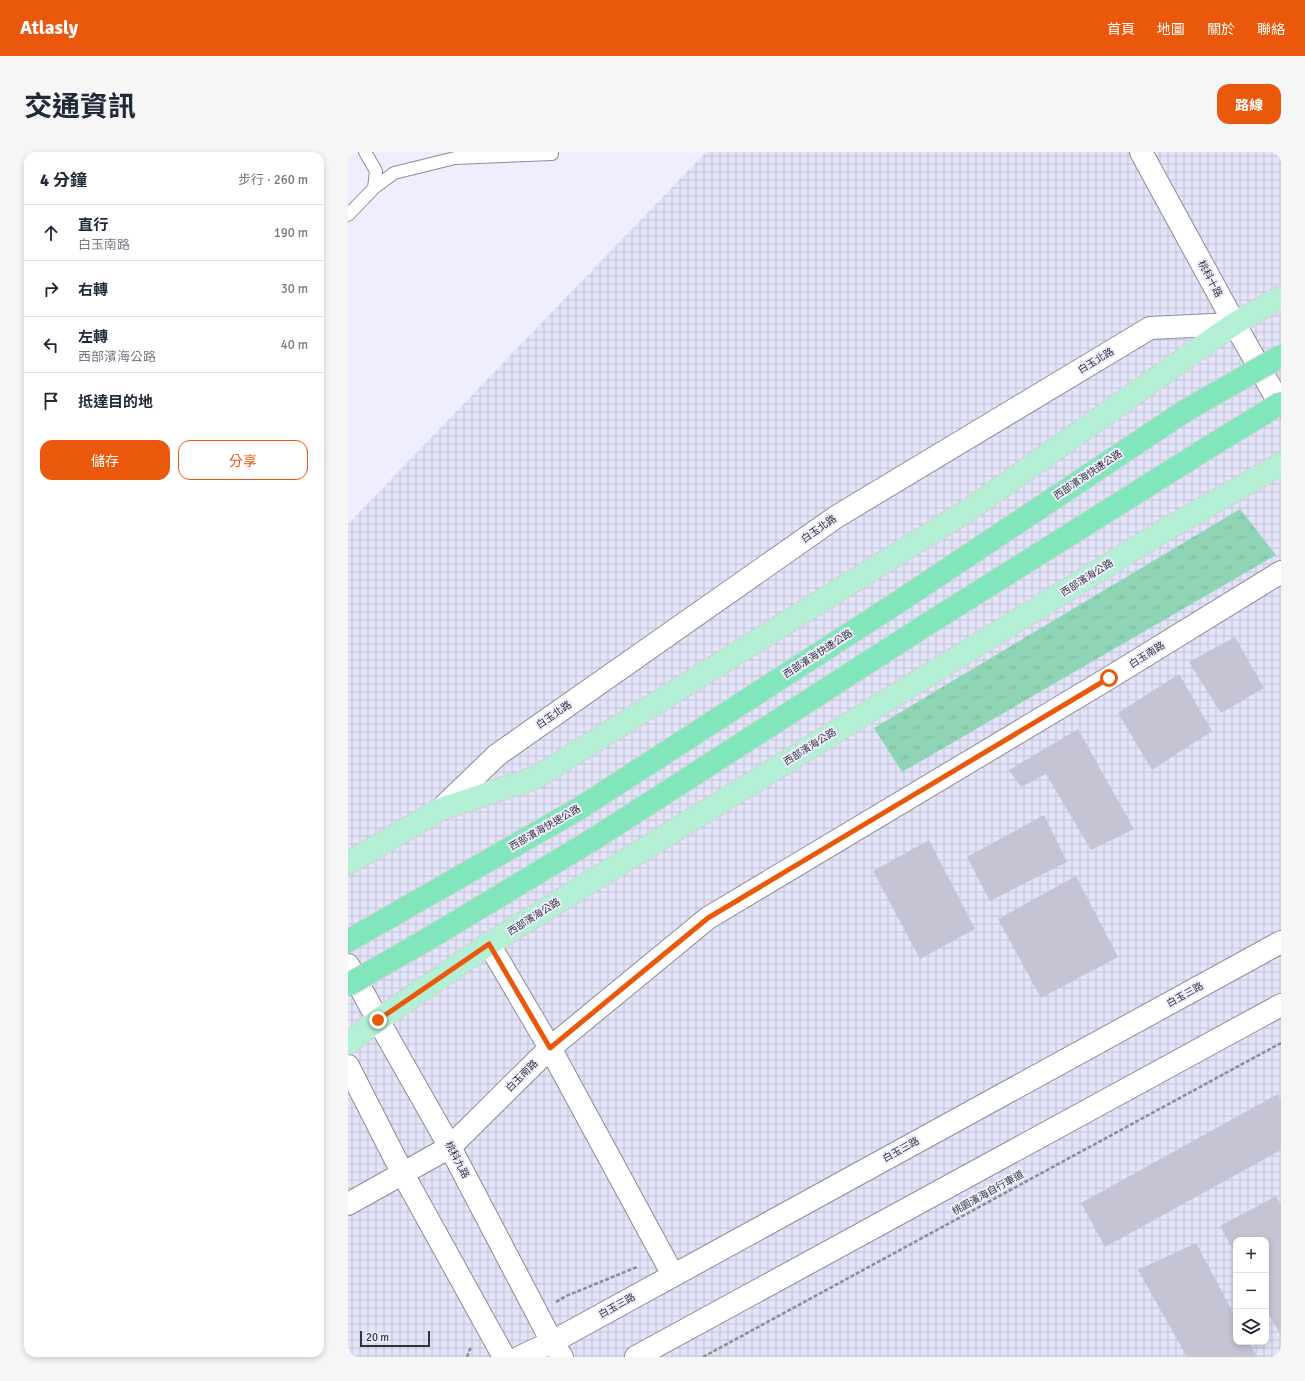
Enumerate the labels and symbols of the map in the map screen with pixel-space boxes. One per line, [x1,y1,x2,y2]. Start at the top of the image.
street label: 桃科十路 [1195,259,1225,299]
street label: 白玉北路 [1076,346,1116,376]
street label: 西部濱海快速公路 [1051,448,1125,502]
street label: 白玉北路 [799,513,839,545]
street label: 西部濱海公路 [1058,557,1116,599]
street label: 西部濱海快速公路 [781,627,855,681]
street label: 白玉南路 [1127,639,1167,671]
route start [1100,669,1118,687]
street label: 白玉北路 [534,699,574,731]
street label: 西部濱海公路 [781,726,839,768]
street label: 西部濱海快速公路 [507,803,583,853]
street label: 西部濱海公路 [505,896,563,938]
street label: 白玉三路 [1165,980,1205,1010]
route end [369,1011,387,1029]
street label: 白玉南路 [504,1058,540,1094]
street label: 白玉三路 [881,1135,921,1165]
street label: 桃科九路 [442,1140,472,1180]
street label: 桃園濱海自行車道 [950,1168,1026,1218]
street label: 白玉三路 [597,1291,637,1321]
scale bar [360,1329,430,1348]

